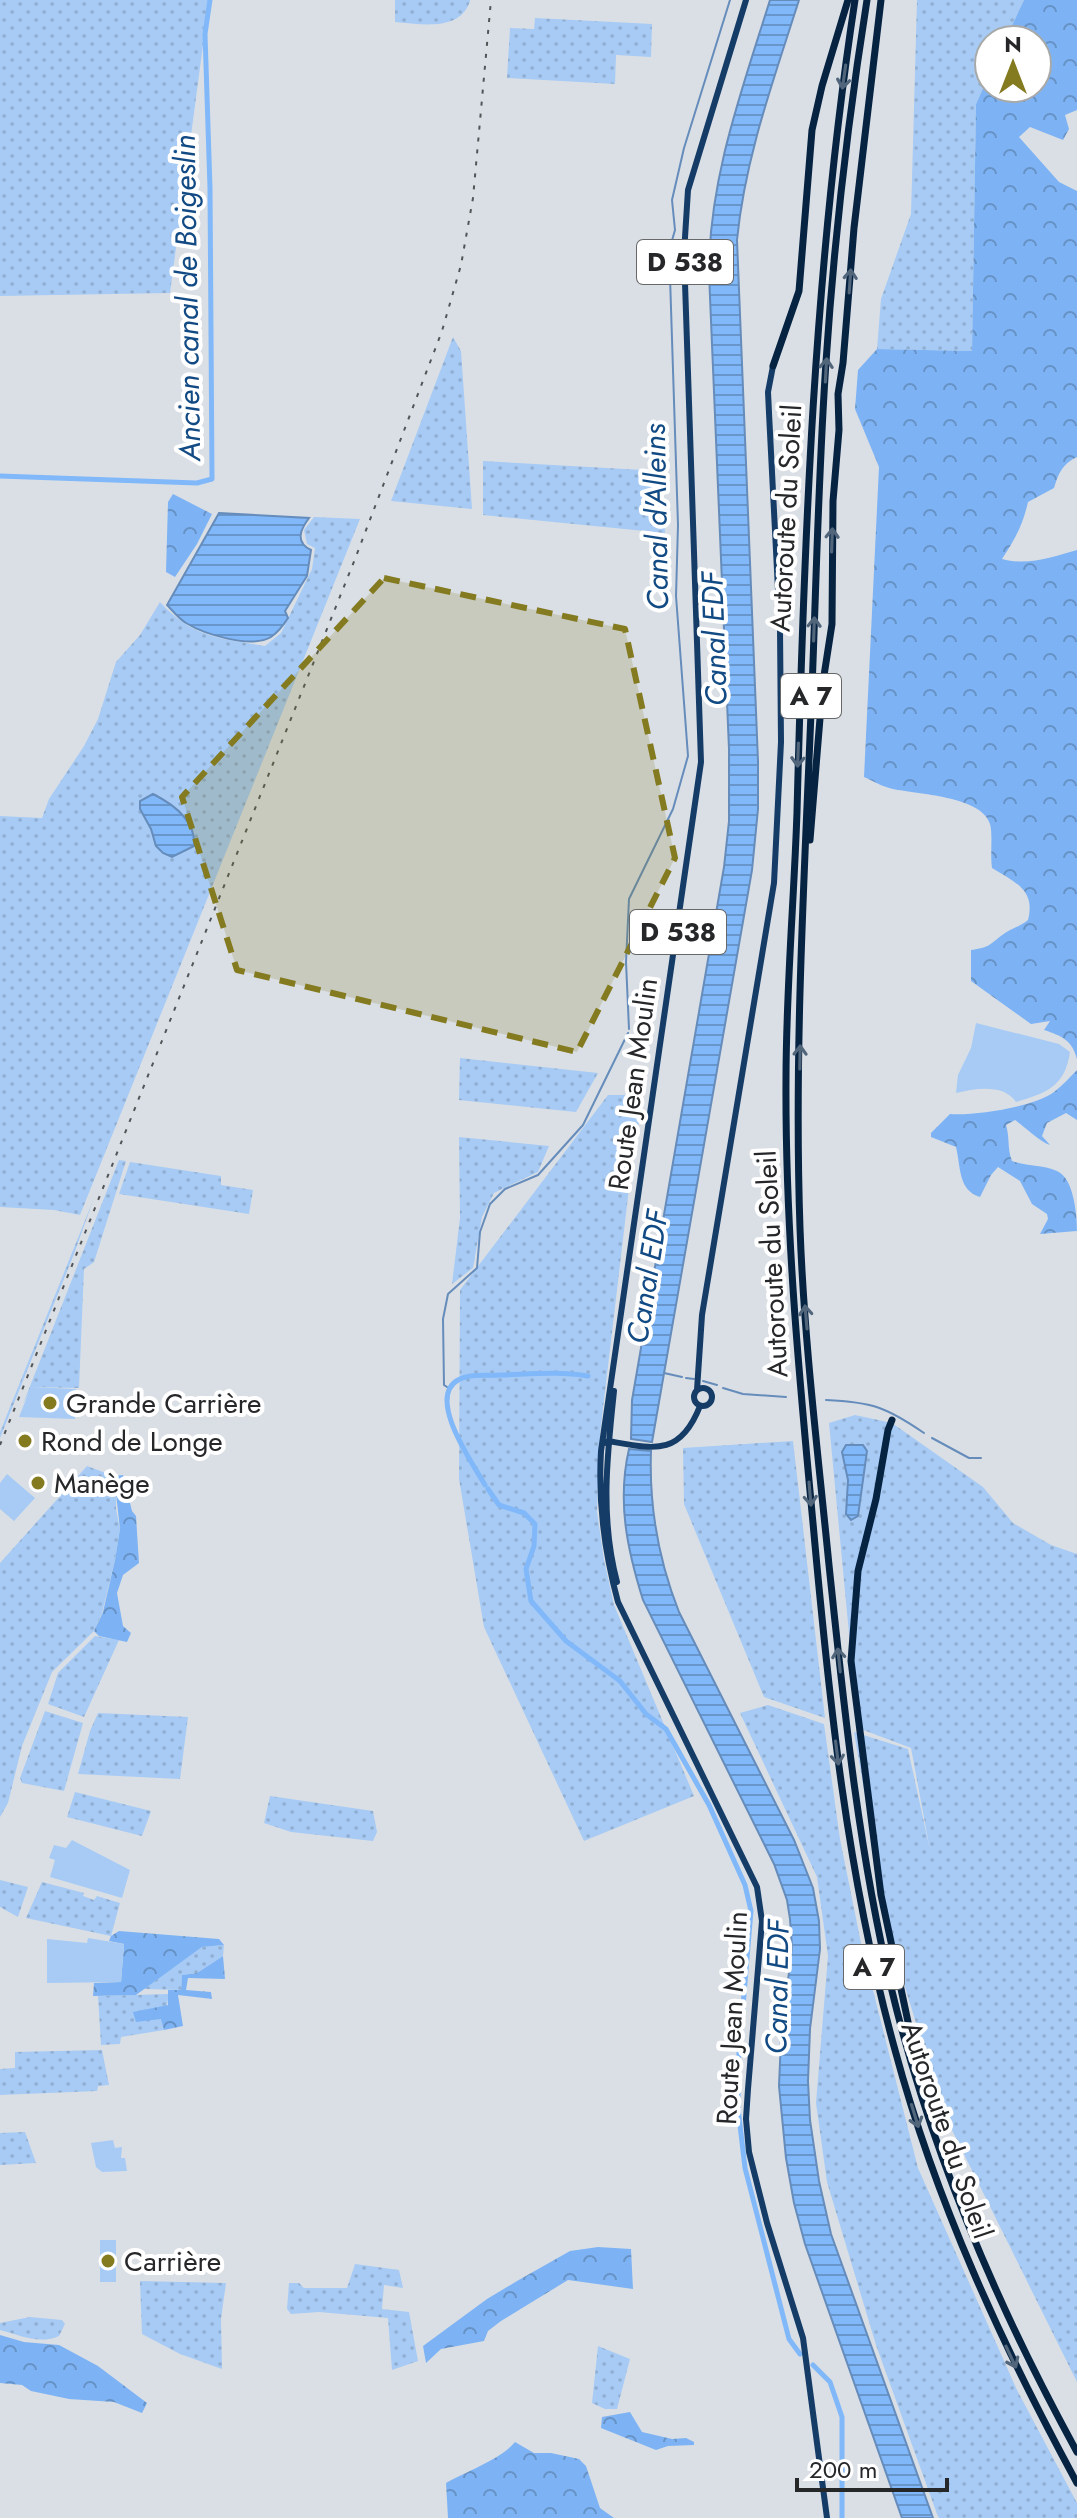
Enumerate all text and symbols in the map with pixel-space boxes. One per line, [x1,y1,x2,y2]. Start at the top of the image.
north arrow [973,24,1053,104]
text: N [1004,28,1022,60]
one-way arrow [836,64,851,89]
water label: Ancien canal de Boigeslin [163,134,211,463]
road number: D 538 [637,240,733,284]
one-way arrow [843,269,858,295]
one-way arrow [818,357,833,384]
street label: Autoroute du Soleil [760,403,812,633]
water label: Canal d'Alleins [633,423,679,611]
one-way arrow [825,527,840,554]
water label: Canal EDF [690,570,738,707]
one-way arrow [807,616,822,643]
road number: A 7 [781,674,841,718]
one-way arrow [790,741,806,768]
road number: D 538 [630,910,726,954]
street label: Route Jean Moulin [598,975,668,1193]
one-way arrow [792,1044,808,1071]
street label: Autoroute du Soleil [746,1149,798,1379]
water label: Canal EDF [615,1206,679,1347]
one-way arrow [798,1304,813,1331]
place label: Grande Carrière [66,1383,261,1424]
marker: Grande Carrière [41,1394,59,1412]
place label: Rond de Longe [41,1421,223,1462]
marker: Rond de Longe [16,1432,34,1450]
place label: Manège [54,1463,150,1504]
marker: Manège [29,1474,47,1492]
one-way arrow [803,1480,818,1507]
one-way arrow [831,1647,846,1674]
one-way arrow [829,1739,844,1765]
street label: Route Jean Moulin [706,1910,758,2126]
water label: Canal EDF [754,1918,800,2055]
road number: A 7 [844,1945,904,1989]
street label: Autoroute du Soleil [891,2016,1003,2244]
one-way arrow [908,2102,923,2128]
place label: Carrière [124,2241,221,2282]
marker: Carrière [99,2252,117,2270]
one-way arrow [1004,2344,1019,2368]
scale bar [797,2442,947,2492]
text: 200 m [809,2452,877,2487]

